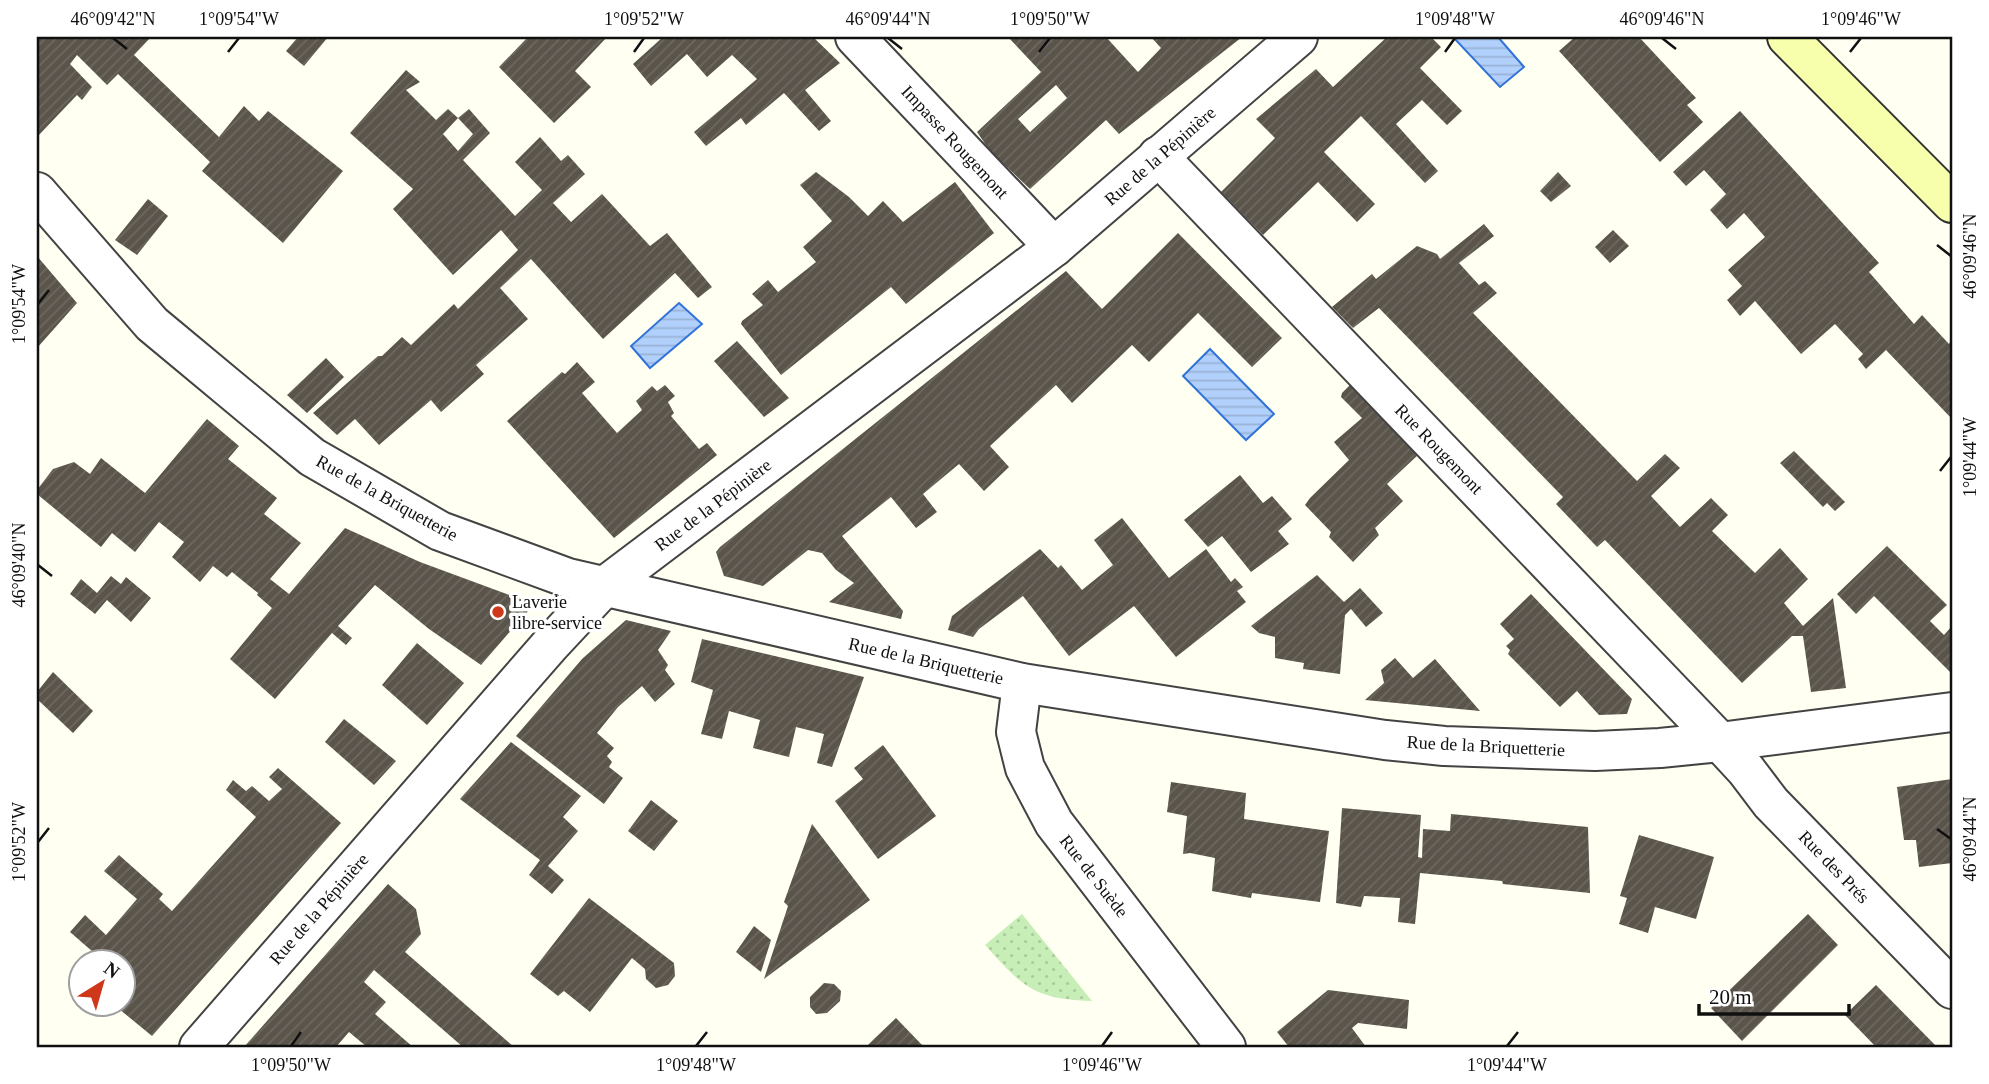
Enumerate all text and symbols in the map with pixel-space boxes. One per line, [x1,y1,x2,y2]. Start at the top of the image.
text: 46°09'42"N [71,9,155,29]
text: 1°09'54"W [199,9,279,29]
text: 1°09'52"W [604,9,684,29]
text: 46°09'44"N [846,9,930,29]
text: 1°09'50"W [1010,9,1090,29]
text: 1°09'48"W [1415,9,1495,29]
text: 46°09'46"N [1620,9,1704,29]
text: 1°09'46"W [1821,9,1901,29]
street label: Impasse Rougemont [897,81,1013,203]
street label: Rue de la Pépinière [1100,102,1220,210]
text: 46°09'46"N [1960,214,1980,298]
text: 1°09'54"W [9,264,29,344]
street label: Rue Rougemont [1391,400,1487,498]
text: 1°09'44"W [1960,417,1980,497]
street label: Rue de la Briquetterie [313,451,461,545]
street label: Rue de la Pépinière [651,455,775,555]
text: 46°09'40"N [9,523,29,607]
place label: Laverie libre-service [512,592,602,633]
marker: Laverie libre-service [490,604,506,620]
street label: Rue de la Briquetterie [847,633,1005,689]
street label: Rue de la Briquetterie [1406,732,1566,760]
text: 46°09'44"N [1960,797,1980,881]
text: 1°09'52"W [9,802,29,882]
street label: Rue des Prés [1795,827,1873,907]
street label: Rue de Suède [1056,831,1132,921]
street label: Rue de la Pépinière [265,849,373,969]
north arrow [66,948,136,1018]
text: N [100,957,124,983]
scale bar [1699,972,1849,1016]
text: 20 m [1709,985,1752,1009]
text: 1°09'50"W [251,1055,331,1075]
text: 1°09'48"W [656,1055,736,1075]
text: 1°09'46"W [1062,1055,1142,1075]
text: 1°09'44"W [1467,1055,1547,1075]

